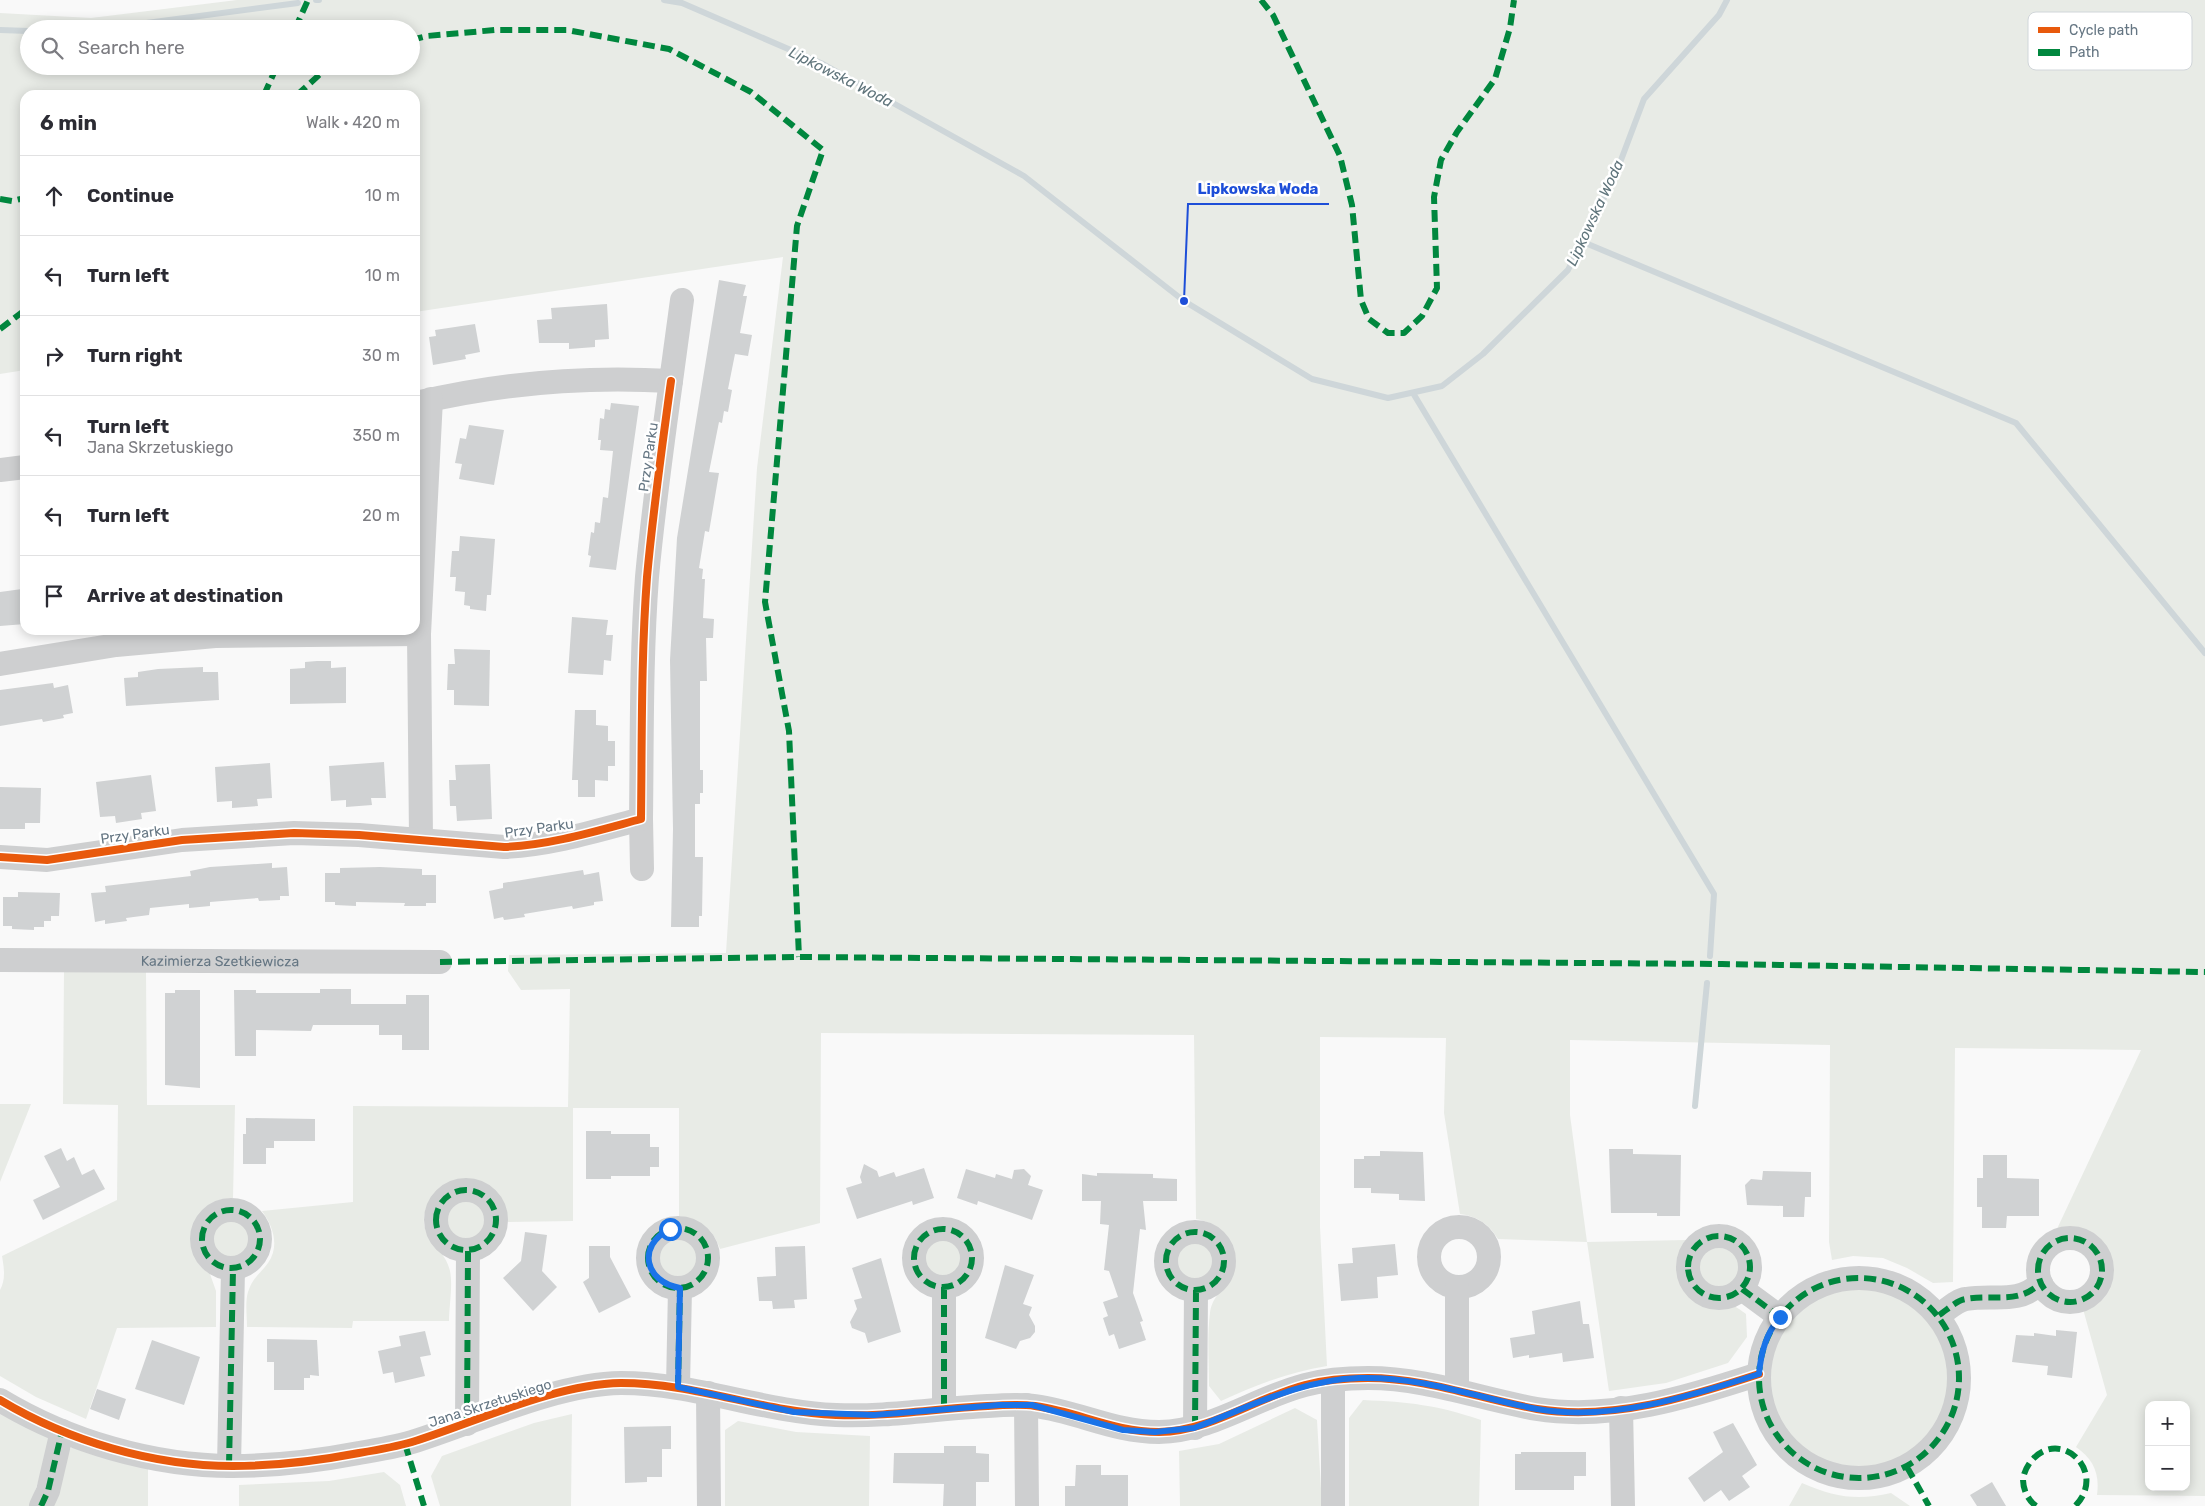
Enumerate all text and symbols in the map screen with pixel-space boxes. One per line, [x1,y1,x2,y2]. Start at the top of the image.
legend [2028,12,2192,70]
search box [20,20,420,75]
text: Cycle path [2069,22,2138,39]
icon: search [38,34,66,62]
text: Search here [78,36,185,59]
water label: Lipkowska Woda [786,43,896,111]
text: Path [2069,44,2100,61]
text: 6 min [40,110,97,135]
text: Walk · 420 m [306,113,400,132]
water label: Lipkowska Woda [1563,157,1627,269]
callout: Lipkowska Woda [1188,174,1329,204]
text: Lipkowska Woda [1198,180,1319,198]
icon: ahead [40,182,68,210]
text: Continue [87,184,174,207]
text: 10 m [365,186,400,205]
icon: left [40,262,68,290]
text: Turn left [87,264,169,287]
text: 10 m [365,266,400,285]
icon: right [40,342,68,370]
text: Turn right [87,344,182,367]
text: 30 m [362,346,400,365]
text: Turn left [87,415,169,438]
street label: Przy Parku [635,421,662,493]
icon: left [40,422,68,450]
text: 350 m [353,426,400,445]
text: Jana Skrzetuskiego [87,438,233,457]
icon: left [40,502,68,530]
text: Turn left [87,504,169,527]
text: 20 m [362,506,400,525]
icon: arrive [40,582,68,610]
text: Arrive at destination [87,584,283,607]
street label: Przy Parku [503,815,575,842]
street label: Przy Parku [99,821,171,848]
street label: Kazimierza Szetkiewicza [141,953,299,970]
route start [659,1218,682,1241]
route end [1769,1306,1792,1329]
street label: Jana Skrzetuskiego [427,1376,554,1431]
map controls [2145,1401,2190,1491]
button: + [2145,1401,2190,1446]
button: − [2145,1446,2190,1491]

